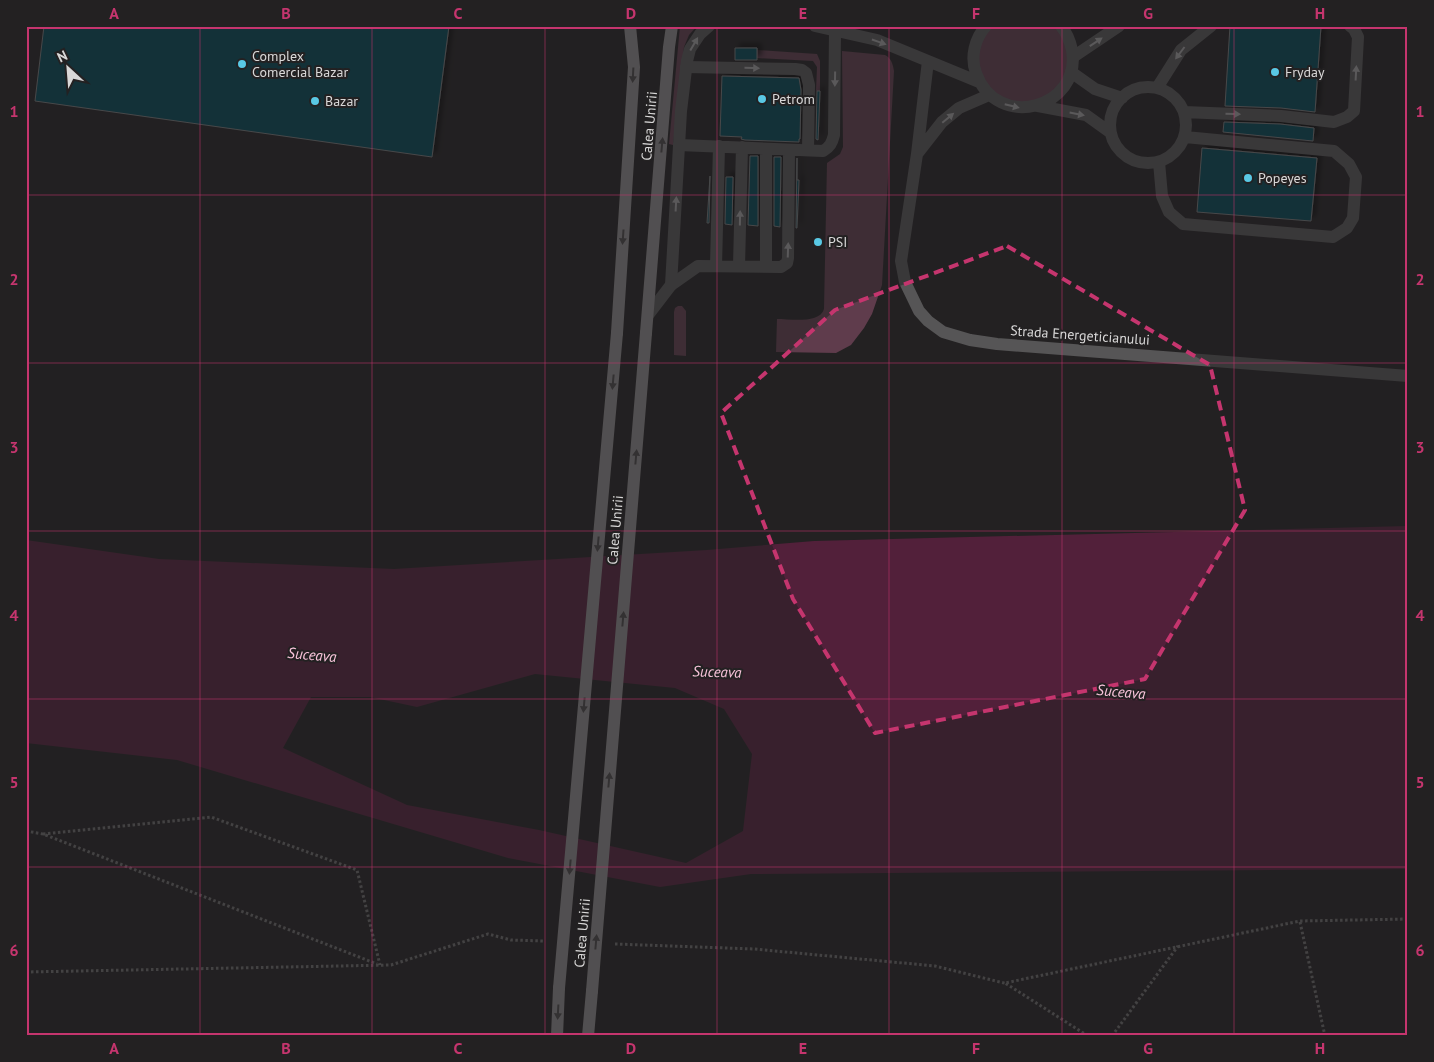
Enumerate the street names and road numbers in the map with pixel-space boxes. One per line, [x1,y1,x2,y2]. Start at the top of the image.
street label: Calea Unirii [637,91,661,161]
street label: Strada Energeticianului [1010,321,1150,349]
street label: Calea Unirii [603,495,627,565]
street label: Calea Unirii [570,898,594,968]

